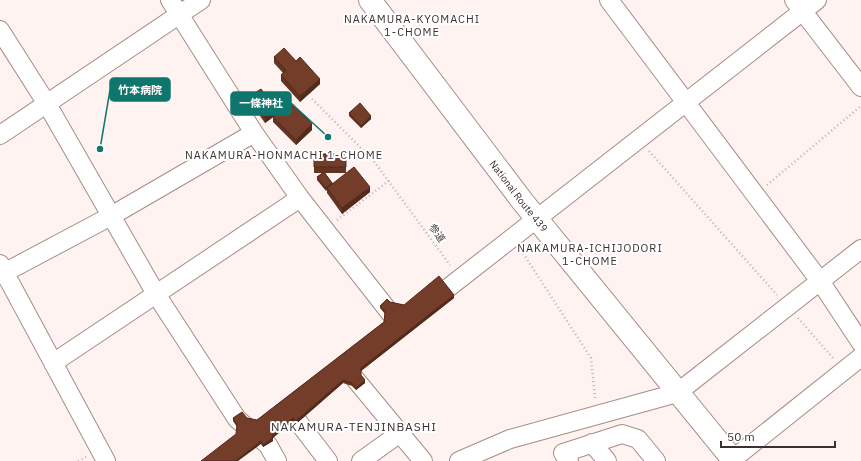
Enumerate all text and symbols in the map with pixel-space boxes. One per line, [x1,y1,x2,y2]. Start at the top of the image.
district label: NAKAMURA-KYOMACHI 1-CHOME [344,12,480,39]
callout: 竹本病院 [110,78,170,101]
text: 竹本病院 [118,83,162,97]
callout: 一條神社 [231,92,291,115]
text: 一條神社 [239,96,283,110]
district label: NAKAMURA-HONMACHI 1-CHOME [185,148,383,162]
street label: National Route 439 [487,157,551,234]
street label: 参道 [426,221,448,245]
district label: NAKAMURA-ICHIJODORI 1-CHOME [517,241,663,268]
district label: NAKAMURA-TENJINBASHI [271,419,437,434]
scale bar [721,423,835,449]
text: 50 m [727,429,755,444]

